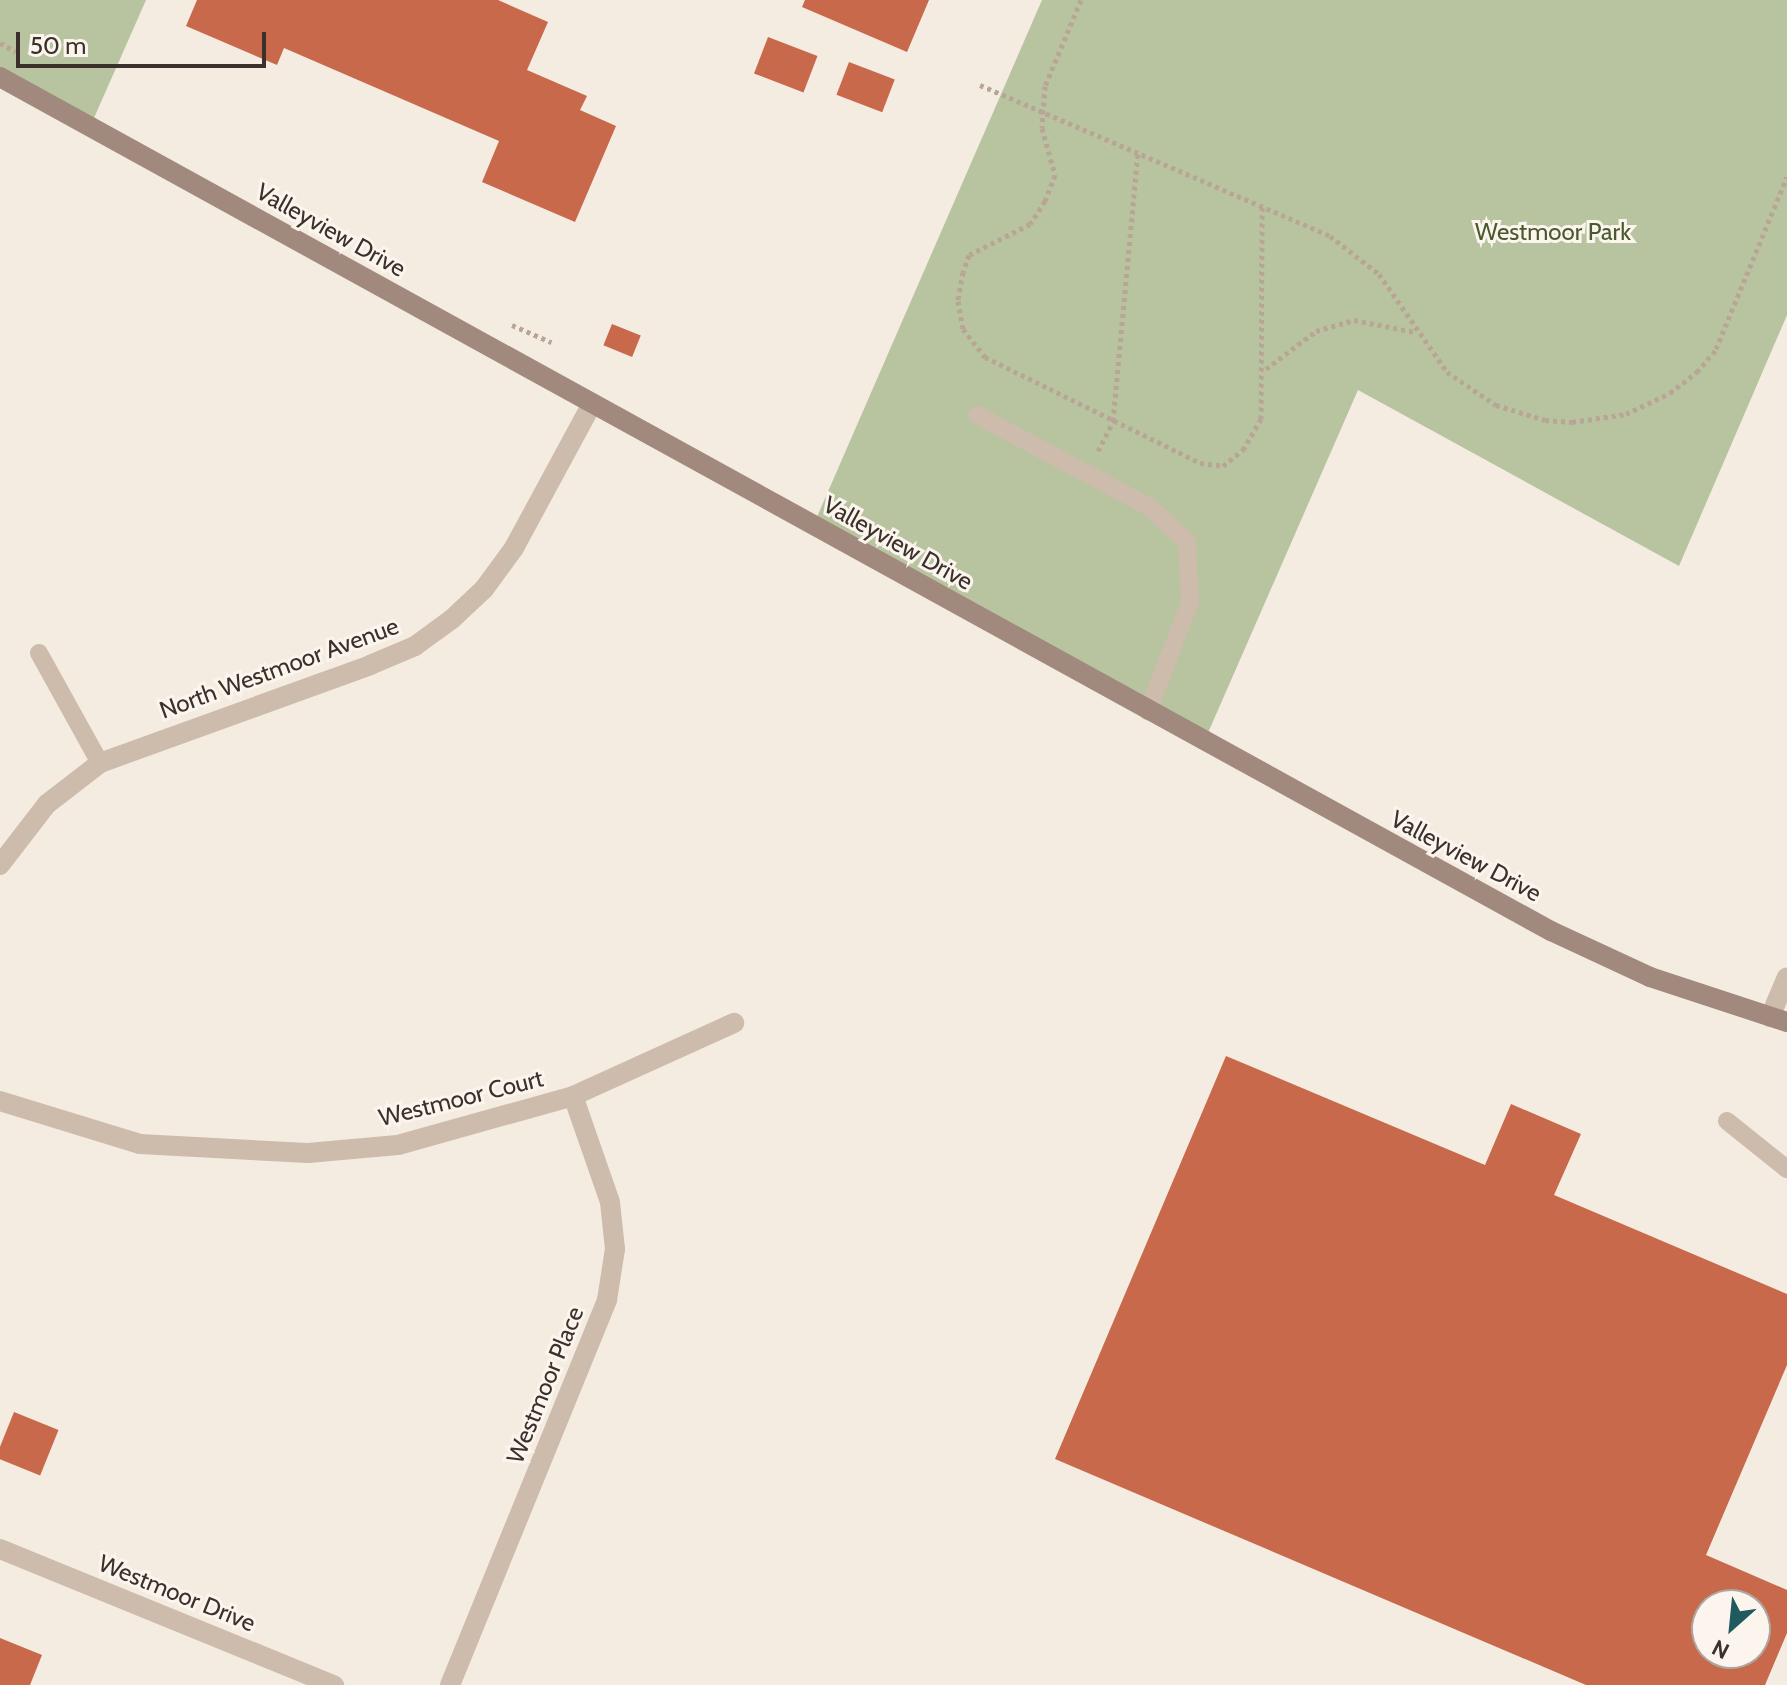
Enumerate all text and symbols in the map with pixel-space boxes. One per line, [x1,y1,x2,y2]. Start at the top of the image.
scale bar [20,16,270,66]
text: 50 m [30,31,86,60]
street label: Valleyview Drive [251,177,411,283]
park label: Westmoor Park [1475,218,1631,246]
street label: Valleyview Drive [818,490,978,596]
street label: North Westmoor Avenue [155,611,403,725]
street label: Valleyview Drive [1386,804,1546,908]
street label: Westmoor Court [376,1064,546,1132]
street label: Westmoor Place [500,1303,590,1467]
street label: Westmoor Drive [94,1548,260,1638]
north arrow [1691,1589,1771,1669]
text: N [1708,1633,1734,1665]

